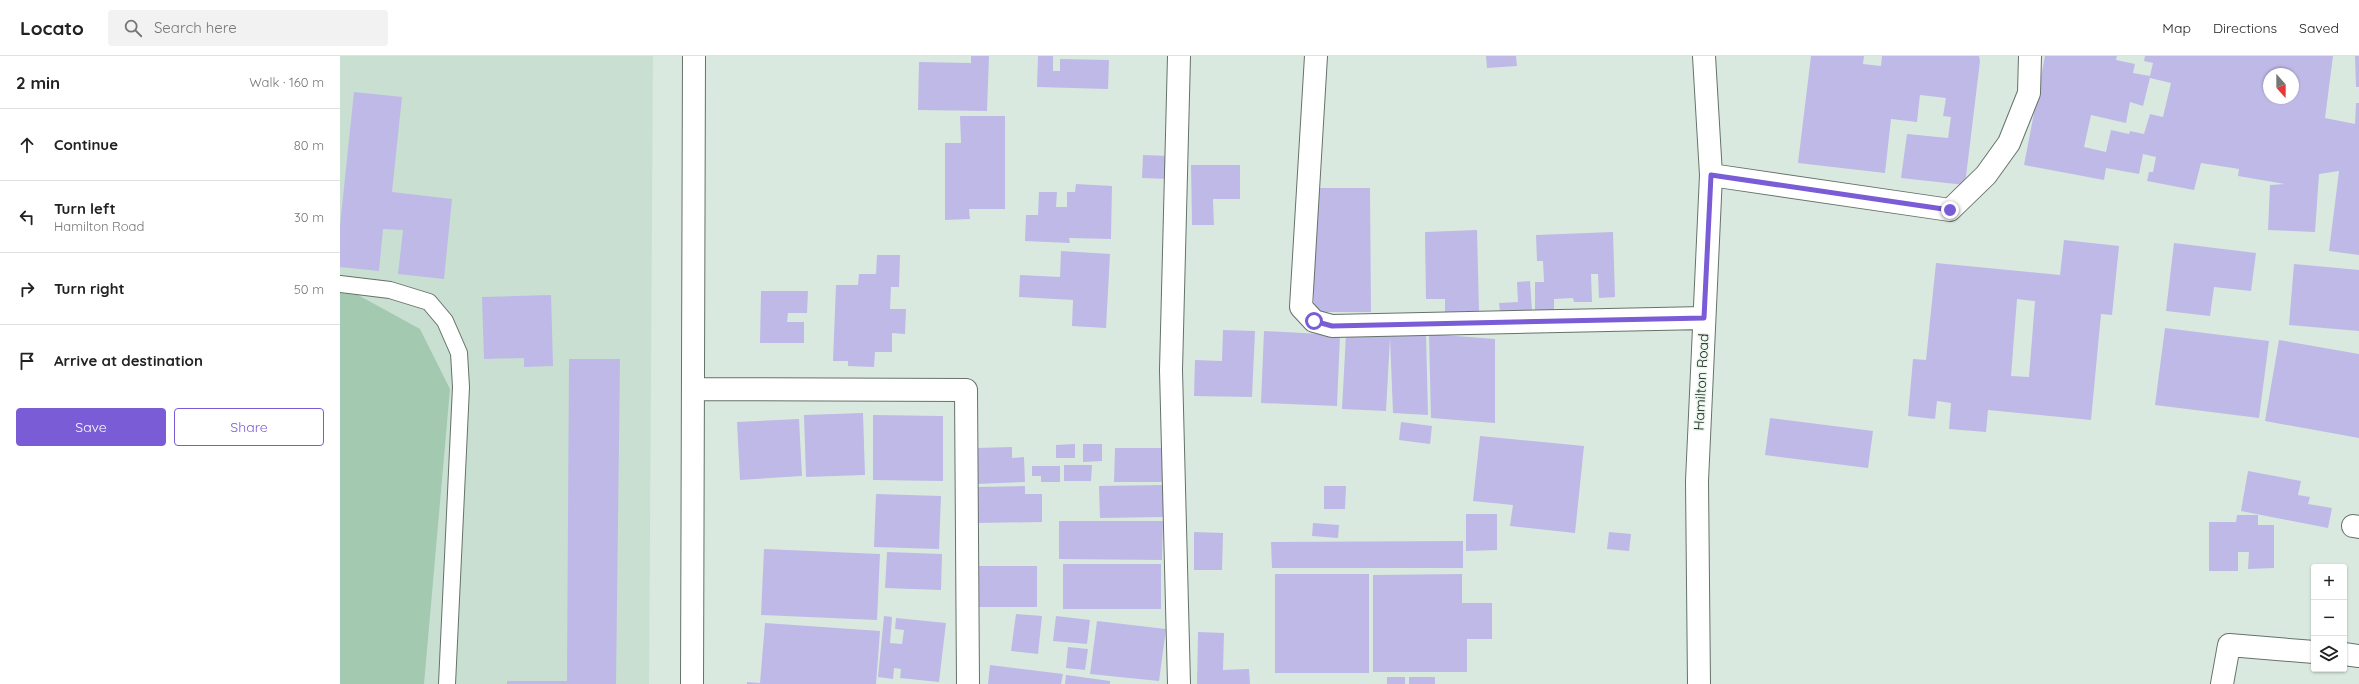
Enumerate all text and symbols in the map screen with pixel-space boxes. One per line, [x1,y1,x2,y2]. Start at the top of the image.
search box [108,10,388,46]
text: Locato [20,16,84,40]
icon: search [122,17,144,39]
text: Search here [154,18,237,37]
text: Map [2162,19,2191,37]
text: Directions [2213,19,2277,37]
text: Saved [2299,19,2339,37]
north arrow [2263,68,2299,104]
text: 2 min [16,72,60,93]
text: Walk · 160 m [249,74,324,90]
icon: ahead [16,134,38,156]
text: Continue [54,135,118,154]
text: 80 m [294,137,324,153]
text: Turn left [54,199,116,218]
route end [1941,201,1959,219]
icon: left [16,206,38,228]
text: 30 m [294,209,324,225]
text: Hamilton Road [54,218,144,234]
icon: right [16,278,38,300]
text: Turn right [54,279,125,298]
text: 50 m [294,281,324,297]
route start [1305,312,1323,330]
street label: Hamilton Road [1689,333,1713,431]
icon: arrive [16,350,38,372]
text: Arrive at destination [54,351,203,370]
button: Save [16,408,166,446]
button: Share [174,408,324,446]
map controls [2311,564,2347,672]
button: + [2311,564,2347,600]
button: − [2311,600,2347,636]
button: layers [2311,636,2347,672]

